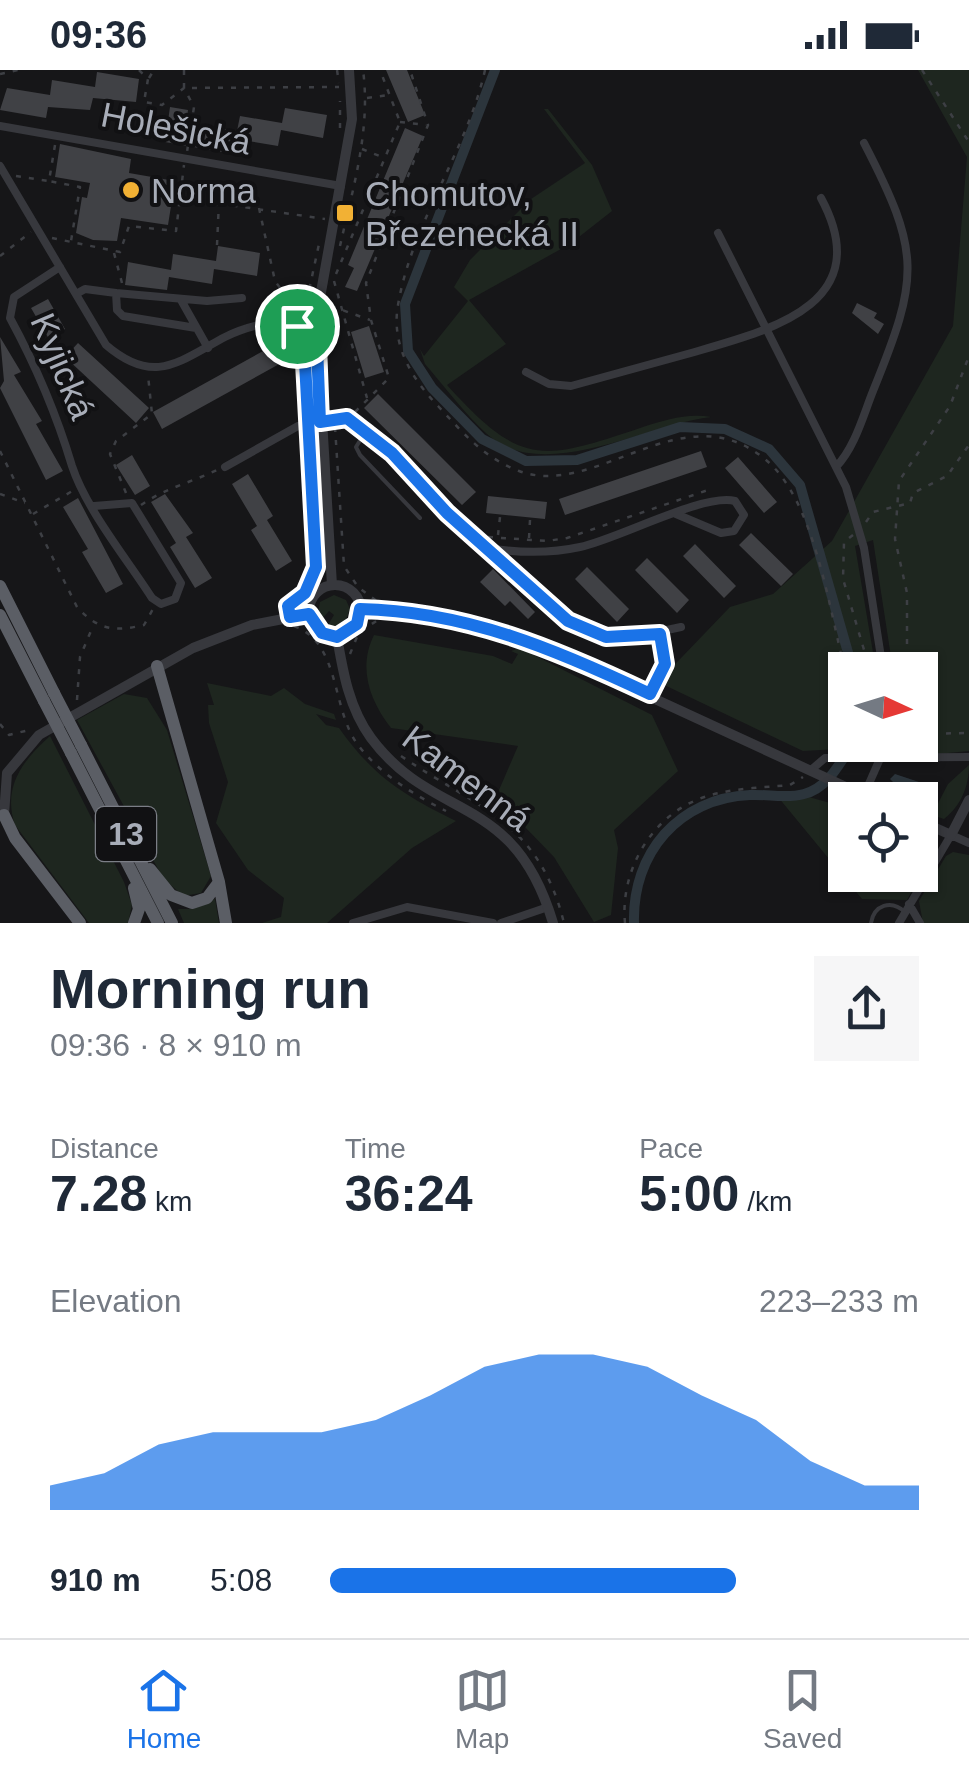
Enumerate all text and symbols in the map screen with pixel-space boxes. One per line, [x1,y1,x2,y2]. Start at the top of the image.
text: 09:36 [50,14,147,56]
street label: Holešická [98,94,255,162]
place label: Norma [151,171,257,210]
place label: Chomutov, Březenecká II [365,174,579,253]
marker: Norma [120,179,142,201]
marker: Chomutov, Březenecká II [334,202,356,224]
pin [255,284,340,369]
icon: arrive [270,299,325,354]
street label: Kyjická [23,307,103,425]
north arrow [828,652,938,762]
map controls [828,652,938,892]
street label: Kamenná [395,717,539,839]
button: locate [828,782,938,892]
road number: 13 [96,807,156,861]
button: share [814,956,919,1061]
text: Morning run [50,958,371,1020]
text: 09:36 · 8 × 910 m [50,1027,302,1063]
text: Distance [50,1133,159,1164]
text: Time [345,1133,406,1164]
text: Pace [639,1133,703,1164]
text: 7.28 [50,1166,147,1222]
text: 36:24 [345,1166,473,1222]
text: 5:00 [639,1166,739,1222]
text: km [147,1186,192,1217]
text: /km [739,1186,792,1217]
text: Elevation [50,1283,182,1319]
text: 223–233 m [759,1283,919,1319]
text: 910 m [50,1562,141,1598]
text: 5:08 [210,1562,272,1598]
tab: Home [127,1663,201,1755]
tab: Map [455,1663,510,1755]
tab: Saved [763,1663,842,1755]

